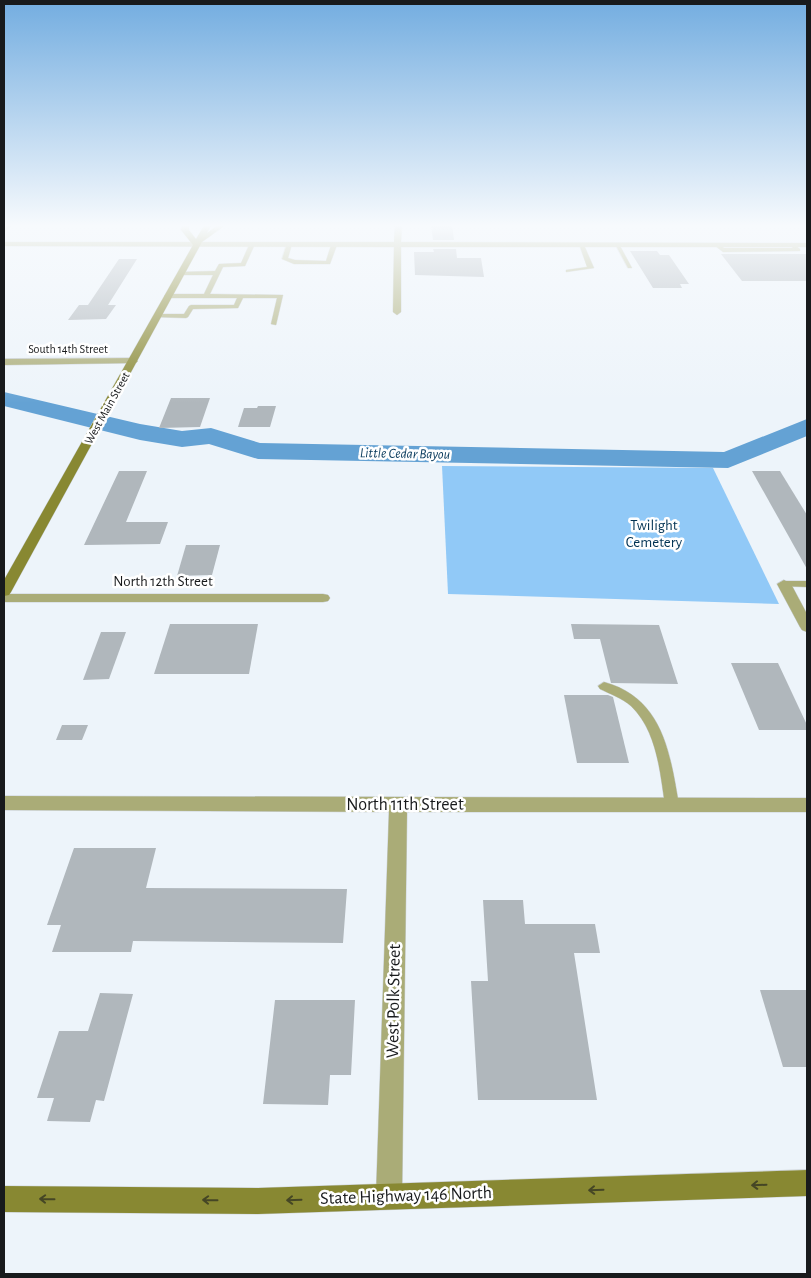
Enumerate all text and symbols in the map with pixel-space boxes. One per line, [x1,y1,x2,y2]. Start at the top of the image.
street label: South 14th Street [28,343,108,355]
street label: West Main Street [82,370,132,446]
water label: Little Cedar Bayou [360,446,450,462]
park label: Twilight Cemetery [626,518,683,550]
street label: North 12th Street [113,574,213,589]
street label: North 11th Street [346,796,464,814]
street label: West Polk Street [384,943,404,1058]
one-way arrow [751,1180,767,1189]
street label: State Highway 146 North [320,1184,492,1208]
one-way arrow [588,1185,604,1195]
one-way arrow [39,1194,56,1204]
one-way arrow [202,1195,218,1205]
one-way arrow [286,1195,302,1204]

